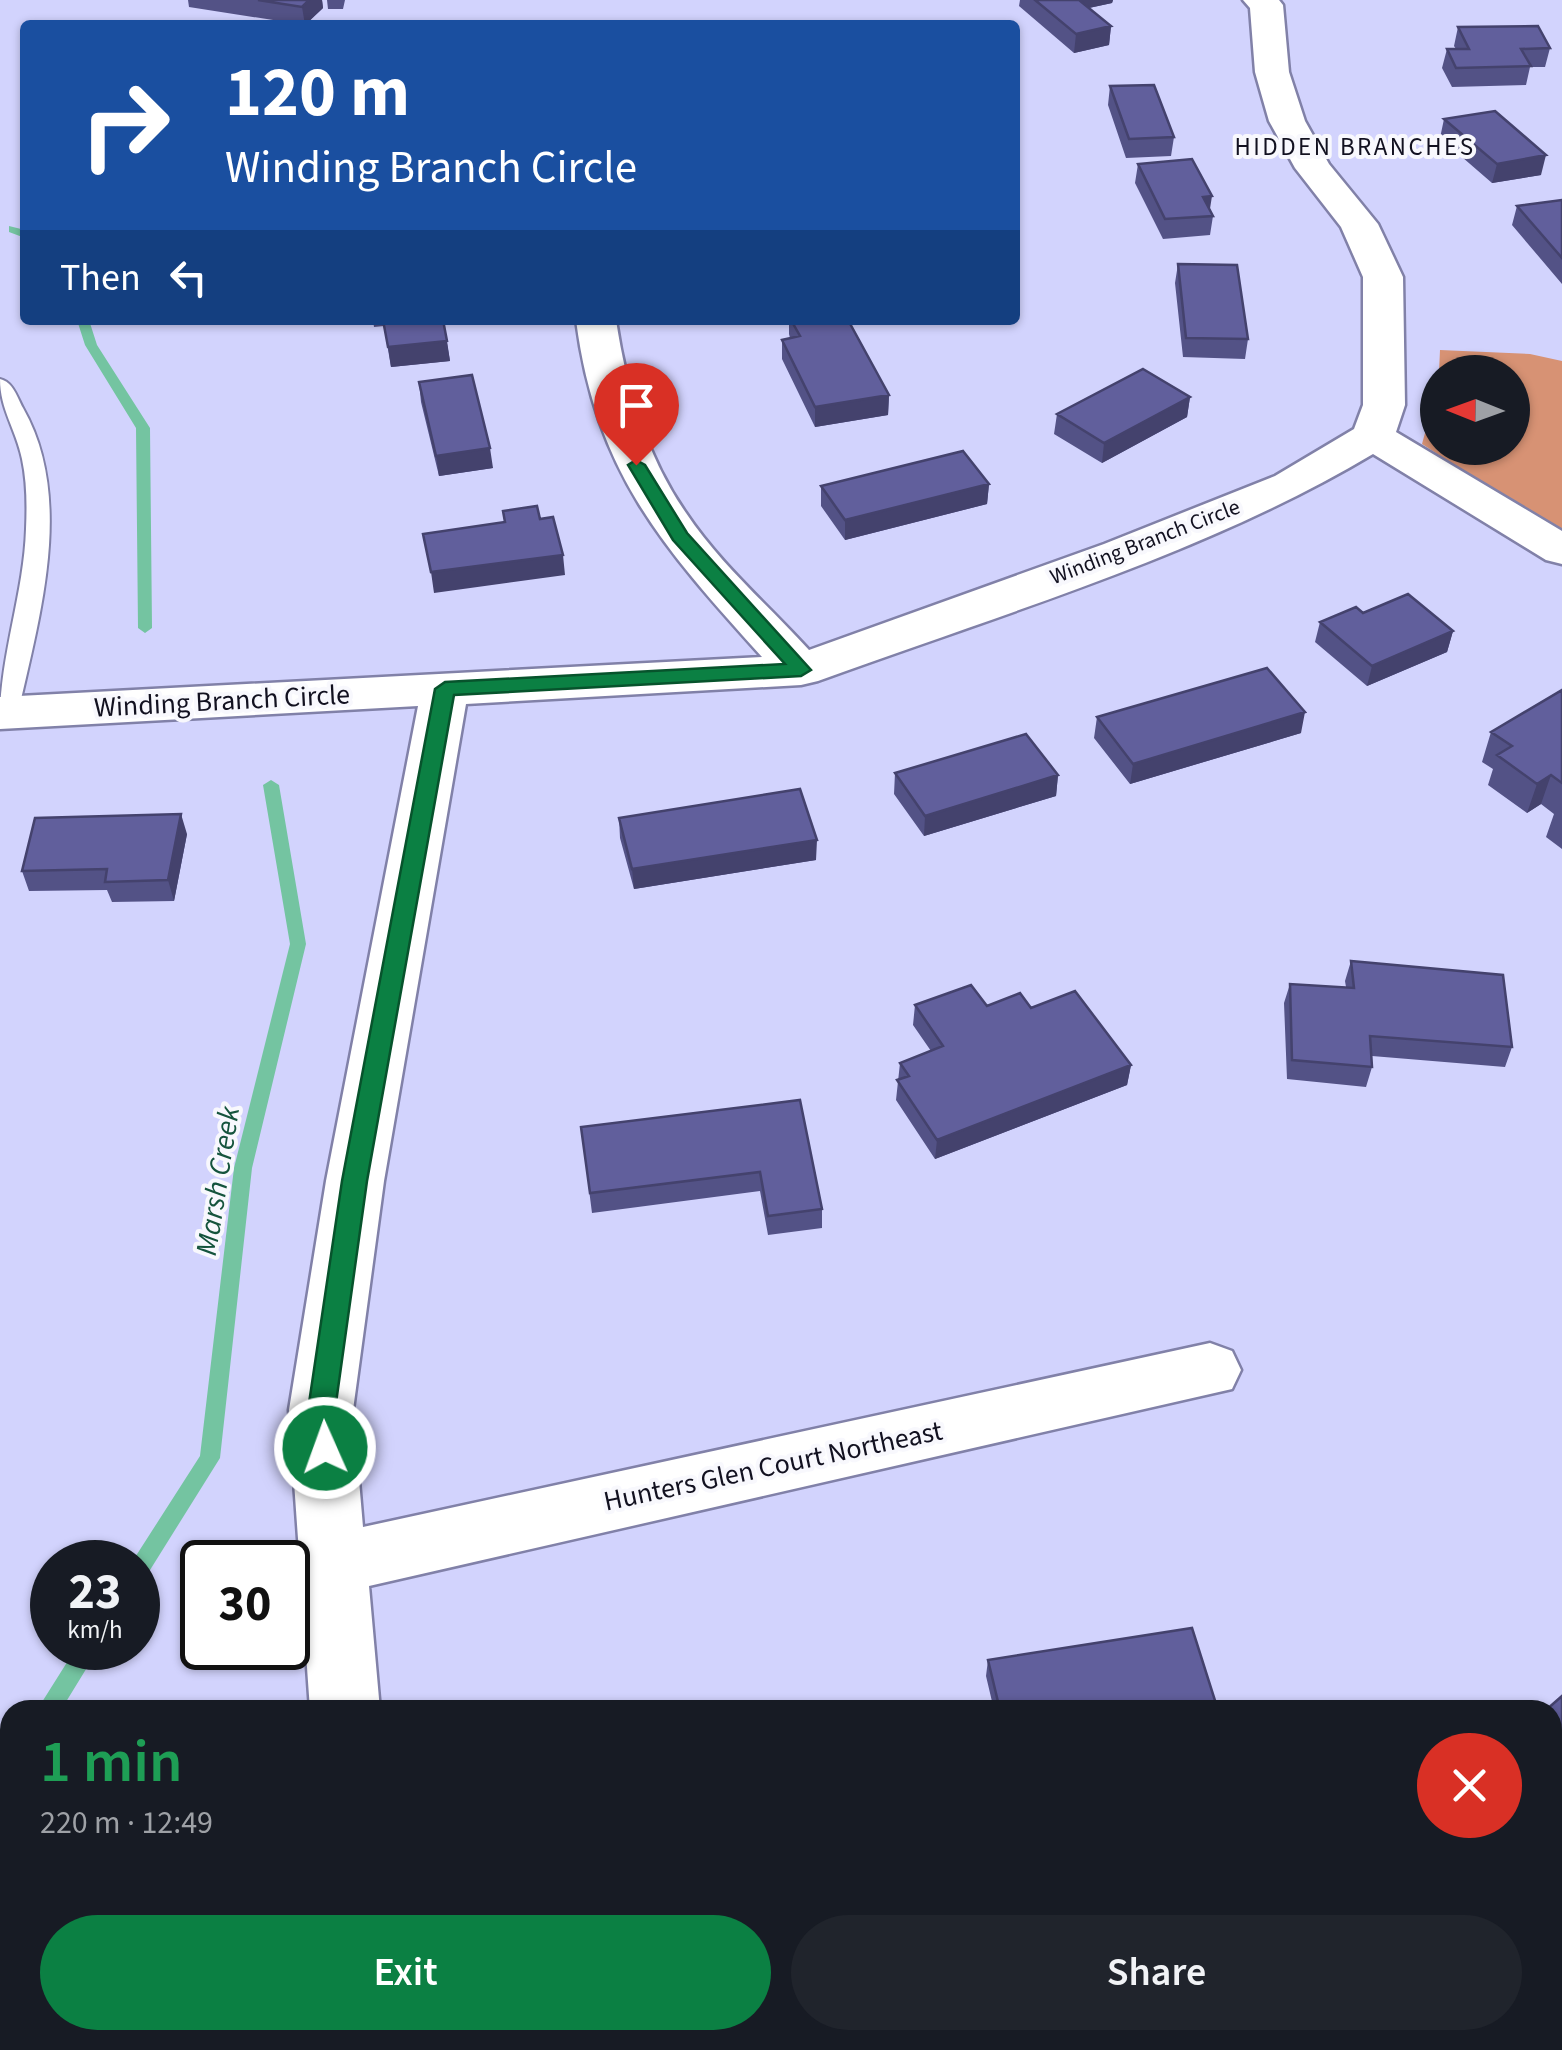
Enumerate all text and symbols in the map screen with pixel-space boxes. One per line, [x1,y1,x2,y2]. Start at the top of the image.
text: 120 m [225,43,410,143]
icon: right [60,60,190,190]
district label: HIDDEN BRANCHES [1234,129,1476,165]
text: Winding Branch Circle [225,136,637,200]
icon: left [161,250,216,305]
text: Then [60,251,141,305]
north arrow [1420,355,1530,465]
map controls [1420,355,1530,465]
pin [594,363,679,466]
icon: arrive [609,378,664,433]
street label: Winding Branch Circle [1045,491,1245,593]
street label: Winding Branch Circle [93,674,351,728]
water label: Marsh Creek [185,1103,251,1259]
position arrow [273,1396,377,1500]
street label: Hunters Glen Court Northeast [600,1410,946,1521]
speed limit sign: 30 [180,1540,310,1670]
text: 23 [69,1557,121,1628]
text: km/h [67,1612,123,1648]
text: 1 min [40,1720,183,1805]
button: close [1417,1733,1522,1838]
text: 220 m · 12:49 [40,1800,213,1846]
button: Exit [40,1915,771,2030]
button: Share [791,1915,1522,2030]

